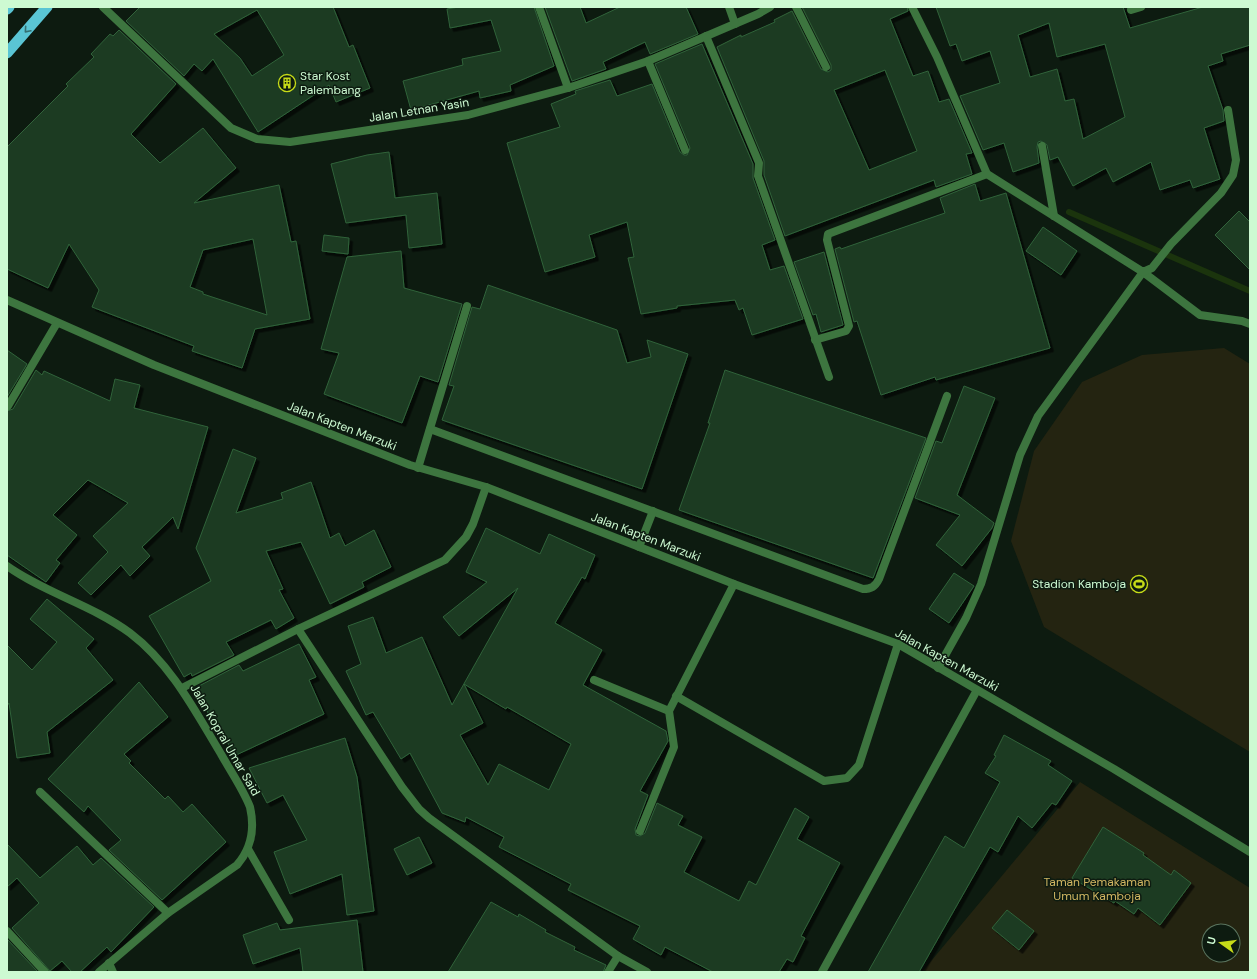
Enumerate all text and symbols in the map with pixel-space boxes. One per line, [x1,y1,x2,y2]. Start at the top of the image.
one-way arrow [24,25,32,33]
place label: Star Kost Palembang [300,68,361,98]
building icon: Star Kost Palembang [277,73,297,93]
street label: Jalan Letnan Yasin [368,94,470,126]
street label: Jalan Kapten Marzuki [285,398,399,454]
street label: Jalan Kapten Marzuki [589,509,703,565]
sports icon: Stadion Kamboja [1129,574,1149,594]
place label: Stadion Kamboja [1032,576,1126,592]
street label: Jalan Kapten Marzuki [892,625,1002,695]
street label: Jalan Kopral Umar Said [186,681,264,799]
park label: Taman Pemakaman Umum Kamboja [1044,874,1151,904]
north arrow [1201,923,1241,963]
text: U [1204,935,1219,946]

